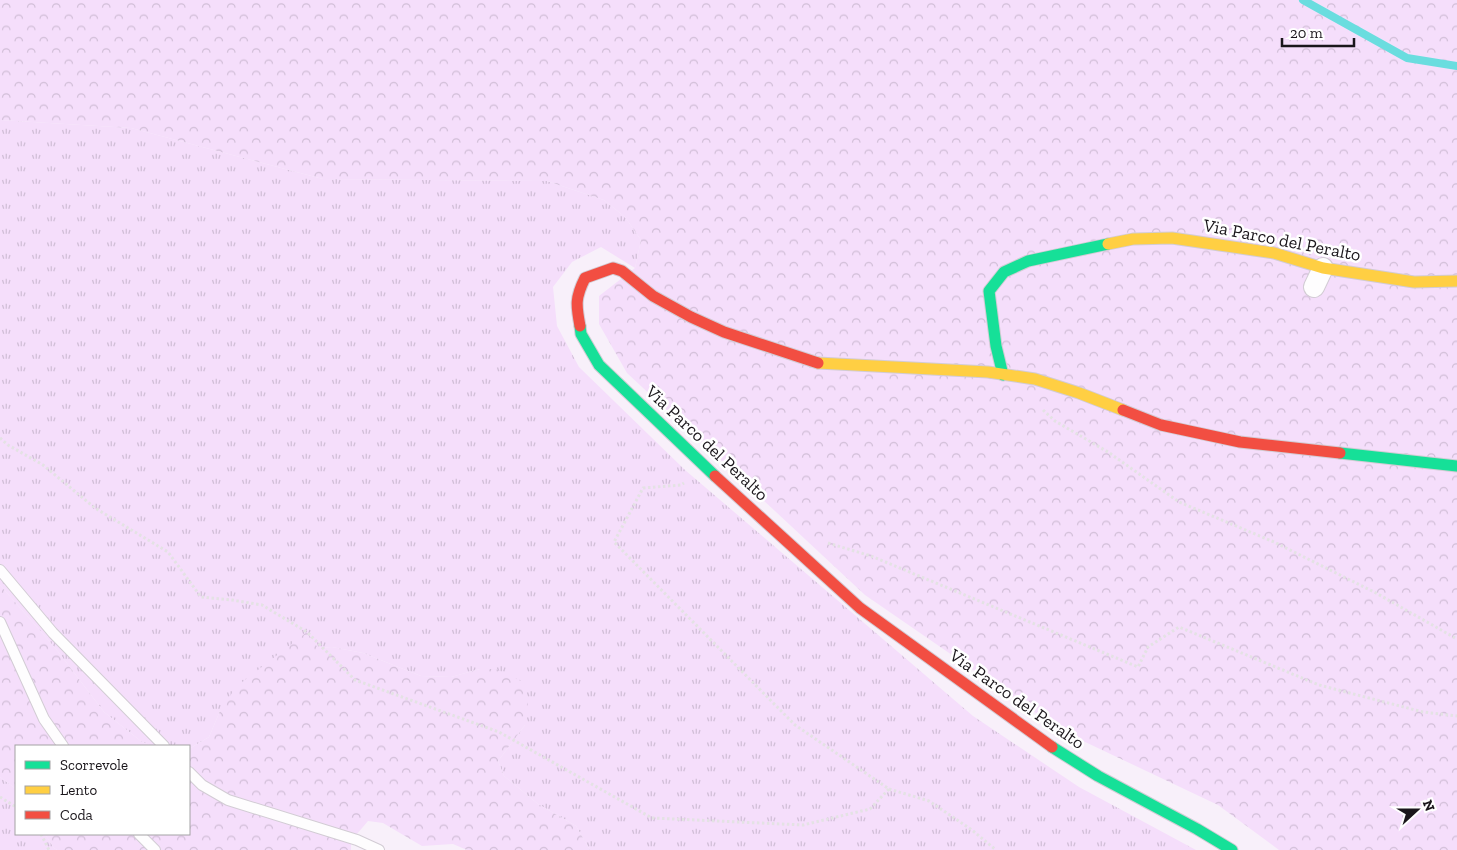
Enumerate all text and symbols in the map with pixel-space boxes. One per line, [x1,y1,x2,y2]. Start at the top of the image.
scale bar [1282,15,1354,47]
text: 20 m [1290,24,1323,42]
street label: Via Parco del Peralto [1200,214,1363,266]
street label: Via Parco del Peralto [640,380,773,506]
street label: Via Parco del Peralto [944,644,1089,754]
legend [15,745,190,835]
text: Scorrevole [60,756,128,774]
text: Lento [60,781,97,799]
north arrow [1392,785,1442,835]
text: N [1419,798,1439,814]
text: Coda [60,806,93,824]

